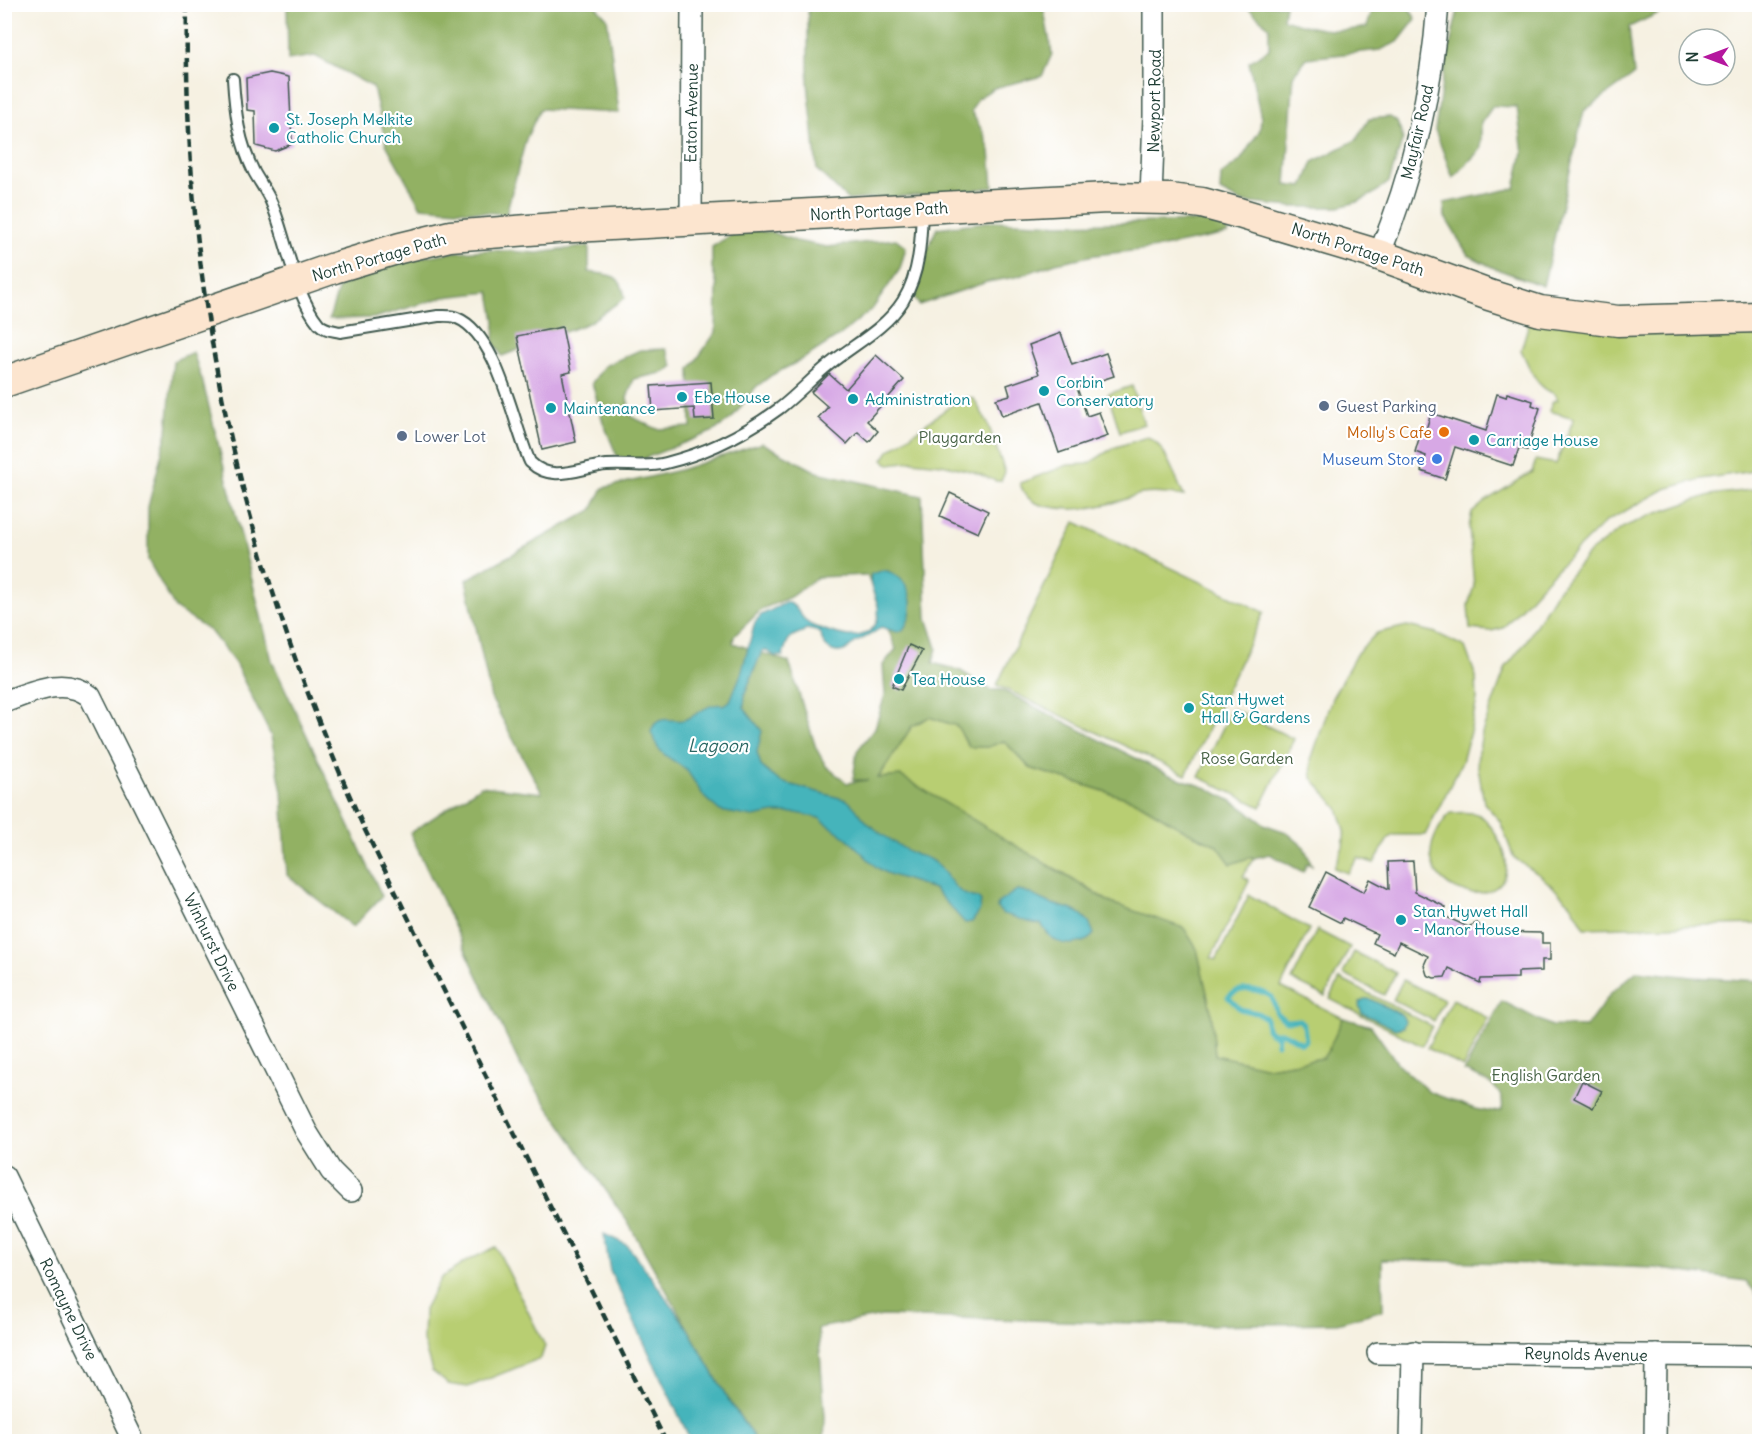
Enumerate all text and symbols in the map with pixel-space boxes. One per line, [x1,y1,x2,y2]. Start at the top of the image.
north arrow [1677,27,1737,87]
street label: Newport Road [1143,49,1165,153]
text: N [1682,51,1702,63]
street label: Eaton Avenue [680,63,702,163]
street label: Mayfair Road [1396,83,1438,181]
place label: St. Joseph Melkite Catholic Church [286,109,413,147]
marker: St. Joseph Melkite Catholic Church [267,121,281,135]
street label: North Portage Path [809,197,949,225]
street label: North Portage Path [1289,218,1427,280]
street label: North Portage Path [310,228,448,286]
place label: Corbin Conservatory [1056,372,1154,410]
marker: Corbin Conservatory [1037,384,1051,398]
place label: Ebe House [694,387,770,407]
place label: Administration [865,389,971,409]
marker: Ebe House [675,390,689,404]
marker: Administration [846,392,860,406]
place label: Guest Parking [1336,396,1437,416]
place label: Maintenance [563,398,656,418]
marker: Guest Parking [1317,399,1331,413]
marker: Maintenance [544,401,558,415]
place label: Molly's Cafe [1347,422,1432,442]
marker: Molly's Cafe [1437,425,1451,439]
place label: Lower Lot [414,426,486,446]
park label: Playgarden [919,427,1001,447]
marker: Lower Lot [395,429,409,443]
place label: Carriage House [1486,430,1598,450]
marker: Carriage House [1467,433,1481,447]
place label: Museum Store [1322,449,1425,469]
marker: Museum Store [1430,452,1444,466]
place label: Tea House [911,669,986,689]
marker: Tea House [892,672,906,686]
place label: Stan Hywet Hall & Gardens [1201,689,1310,727]
marker: Stan Hywet Hall & Gardens [1182,701,1196,715]
water label: Lagoon [688,734,749,757]
park label: Rose Garden [1200,748,1294,768]
street label: Winhurst Drive [180,890,244,994]
place label: Stan Hywet Hall - Manor House [1413,901,1528,939]
marker: Stan Hywet Hall - Manor House [1394,913,1408,927]
park label: English Garden [1491,1065,1601,1085]
street label: Romayne Drive [36,1255,102,1363]
street label: Reynolds Avenue [1524,1343,1648,1365]

